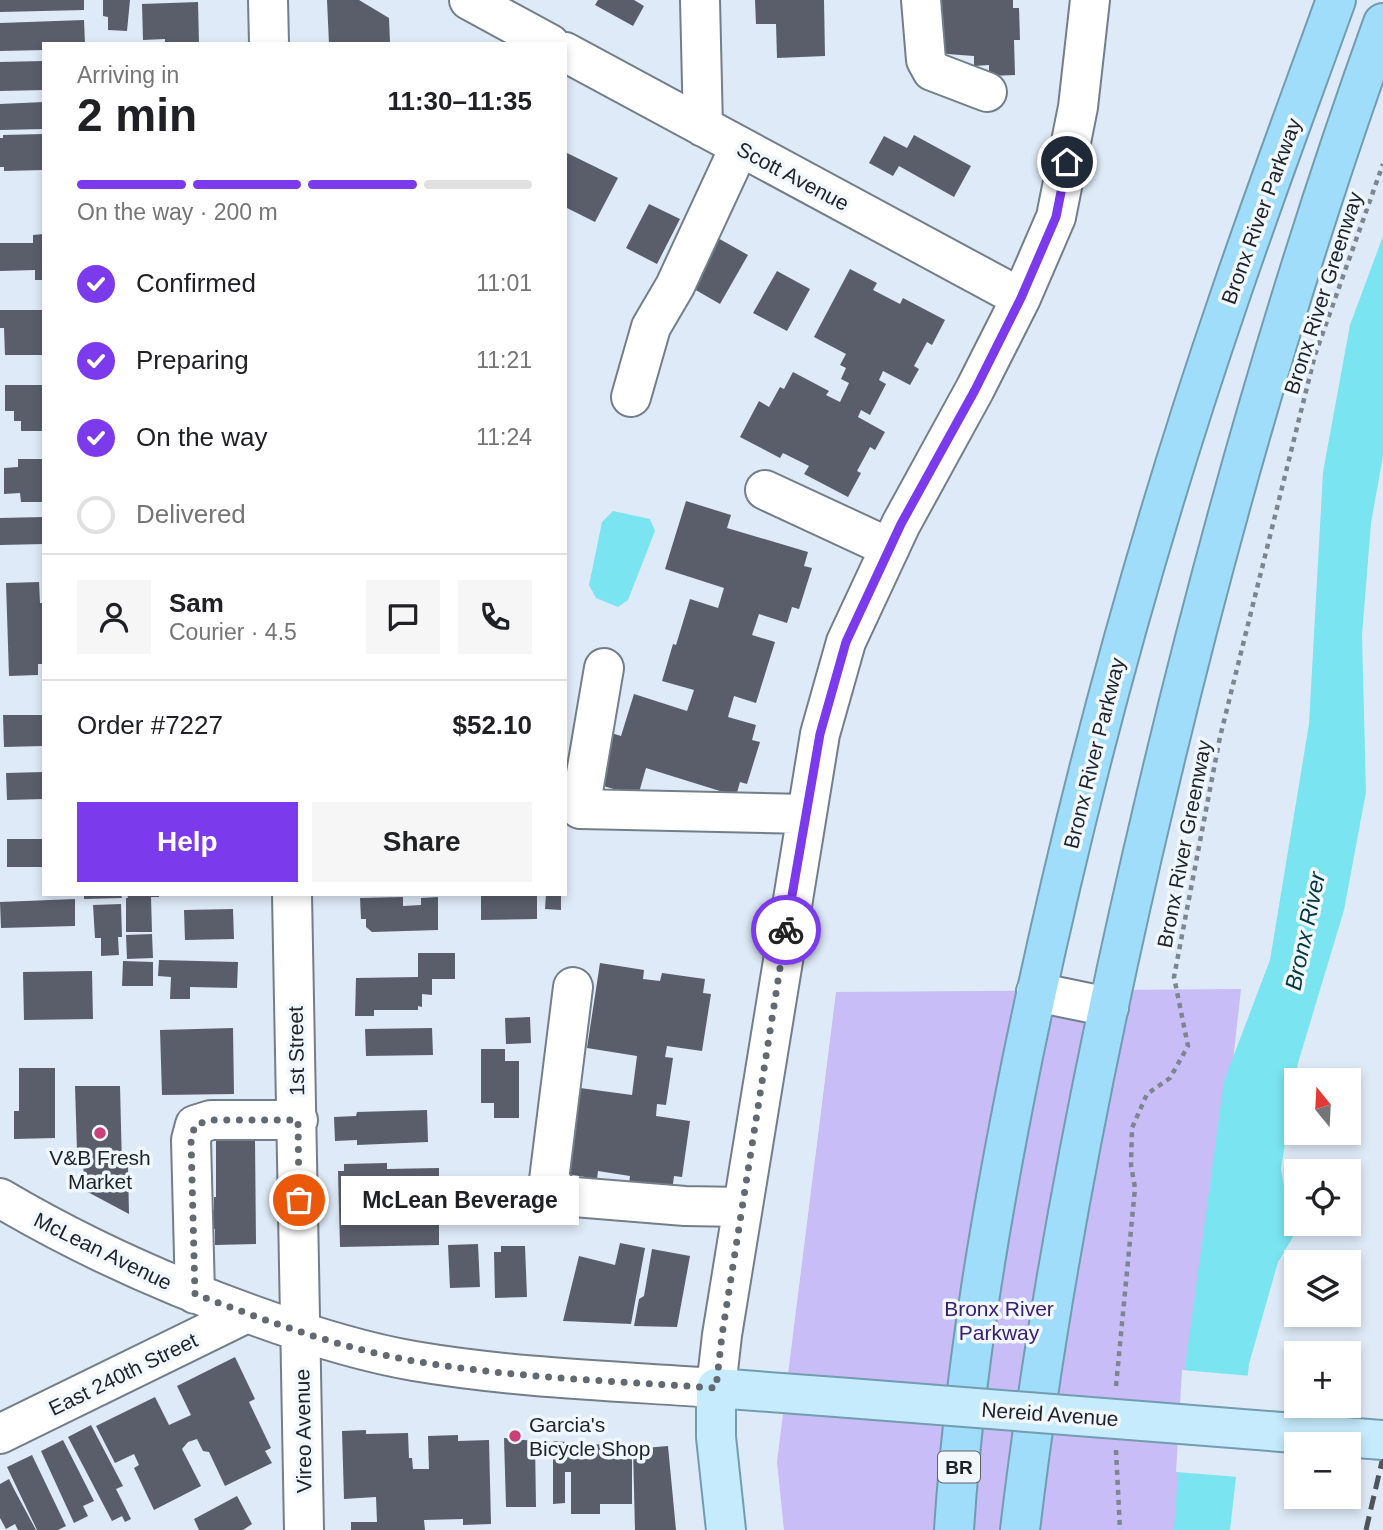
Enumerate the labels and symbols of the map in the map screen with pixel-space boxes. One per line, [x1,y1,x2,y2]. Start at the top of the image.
street label: Bronx River Parkway [1217,114,1306,307]
pin [1037,132,1097,192]
street label: Scott Avenue [733,137,853,215]
street label: Bronx River Greenway [1279,189,1367,397]
street label: Bronx River Parkway [1059,655,1129,851]
street label: Bronx River Greenway [1153,738,1216,950]
water label: Bronx River [1280,868,1330,992]
courier [751,895,821,965]
street label: 1st Street [284,1006,308,1096]
north arrow [1284,1068,1362,1144]
marker: V&B Fresh Market [92,1125,108,1141]
place label: V&B Fresh Market [49,1146,151,1193]
pin [269,1170,329,1230]
callout: McLean Beverage [341,1176,579,1224]
street label: McLean Avenue [30,1208,176,1294]
park label: Bronx River Parkway [944,1297,1054,1344]
street label: East 240th Street [45,1328,201,1420]
street label: Vireo Avenue [290,1369,316,1493]
street label: Nereid Avenue [981,1398,1119,1430]
place label: Garcia's Bicycle Shop [529,1413,650,1460]
marker: Garcia's Bicycle Shop [507,1428,523,1444]
road number: BR [938,1452,980,1483]

